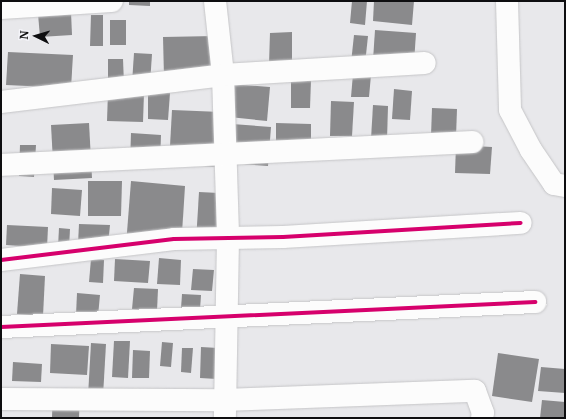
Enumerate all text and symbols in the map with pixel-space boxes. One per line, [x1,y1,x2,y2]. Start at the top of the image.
north arrow [16,16,56,56]
text: N [17,30,31,40]

